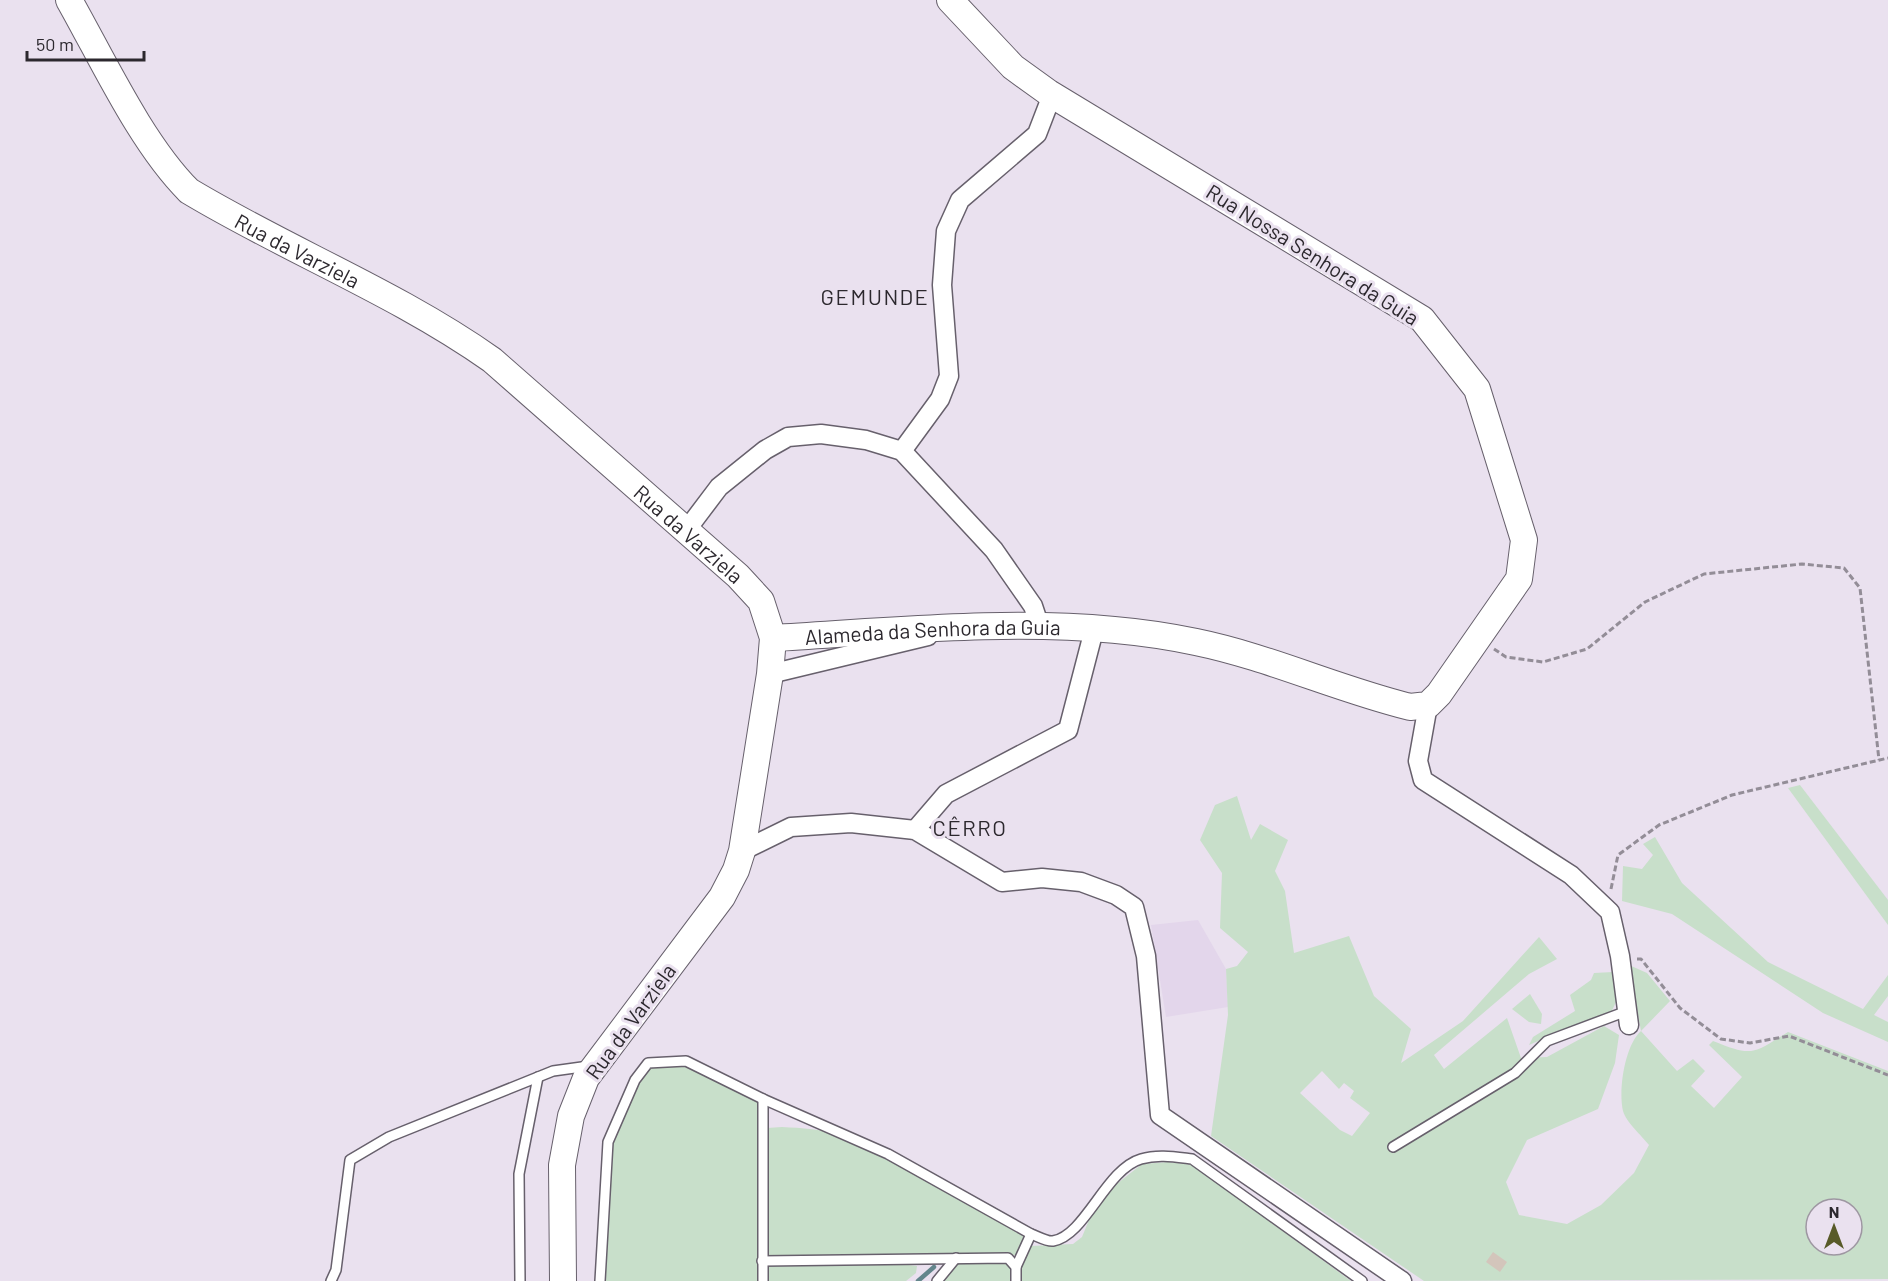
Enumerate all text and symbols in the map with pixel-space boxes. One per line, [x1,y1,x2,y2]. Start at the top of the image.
scale bar [27,24,144,62]
text: 50 m [36,33,74,55]
street label: Rua Nossa Senhora da Guia [1202,178,1424,330]
street label: Rua da Varziela [231,207,364,292]
district label: GEMUNDE [821,283,929,309]
street label: Rua da Varziela [630,479,749,588]
street label: Alameda da Senhora da Guia [804,613,1061,649]
district label: CÊRRO [933,814,1007,840]
street label: Rua da Varziela [580,958,680,1084]
north arrow [1804,1197,1864,1257]
text: N [1829,1202,1839,1221]

